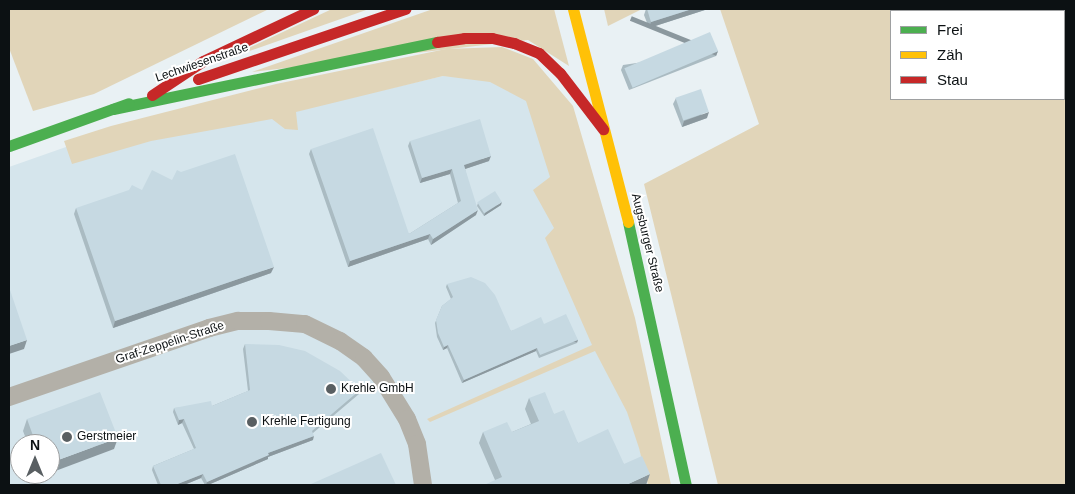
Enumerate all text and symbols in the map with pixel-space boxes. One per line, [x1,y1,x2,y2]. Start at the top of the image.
legend [890,10,1065,100]
text: Frei [937,21,963,38]
street label: Lechwiesenstraße [154,40,250,86]
text: Zäh [937,46,963,63]
text: Stau [937,71,968,88]
street label: Augsburger Straße [628,192,666,294]
street label: Graf-Zeppelin-Straße [114,319,226,367]
place label: Krehle GmbH [341,382,414,396]
marker: Krehle GmbH [325,383,337,395]
place label: Krehle Fertigung [262,415,351,429]
marker: Krehle Fertigung [246,416,258,428]
place label: Gerstmeier [77,430,136,444]
marker: Gerstmeier [61,431,73,443]
north arrow [10,434,60,484]
text: N [30,437,40,453]

